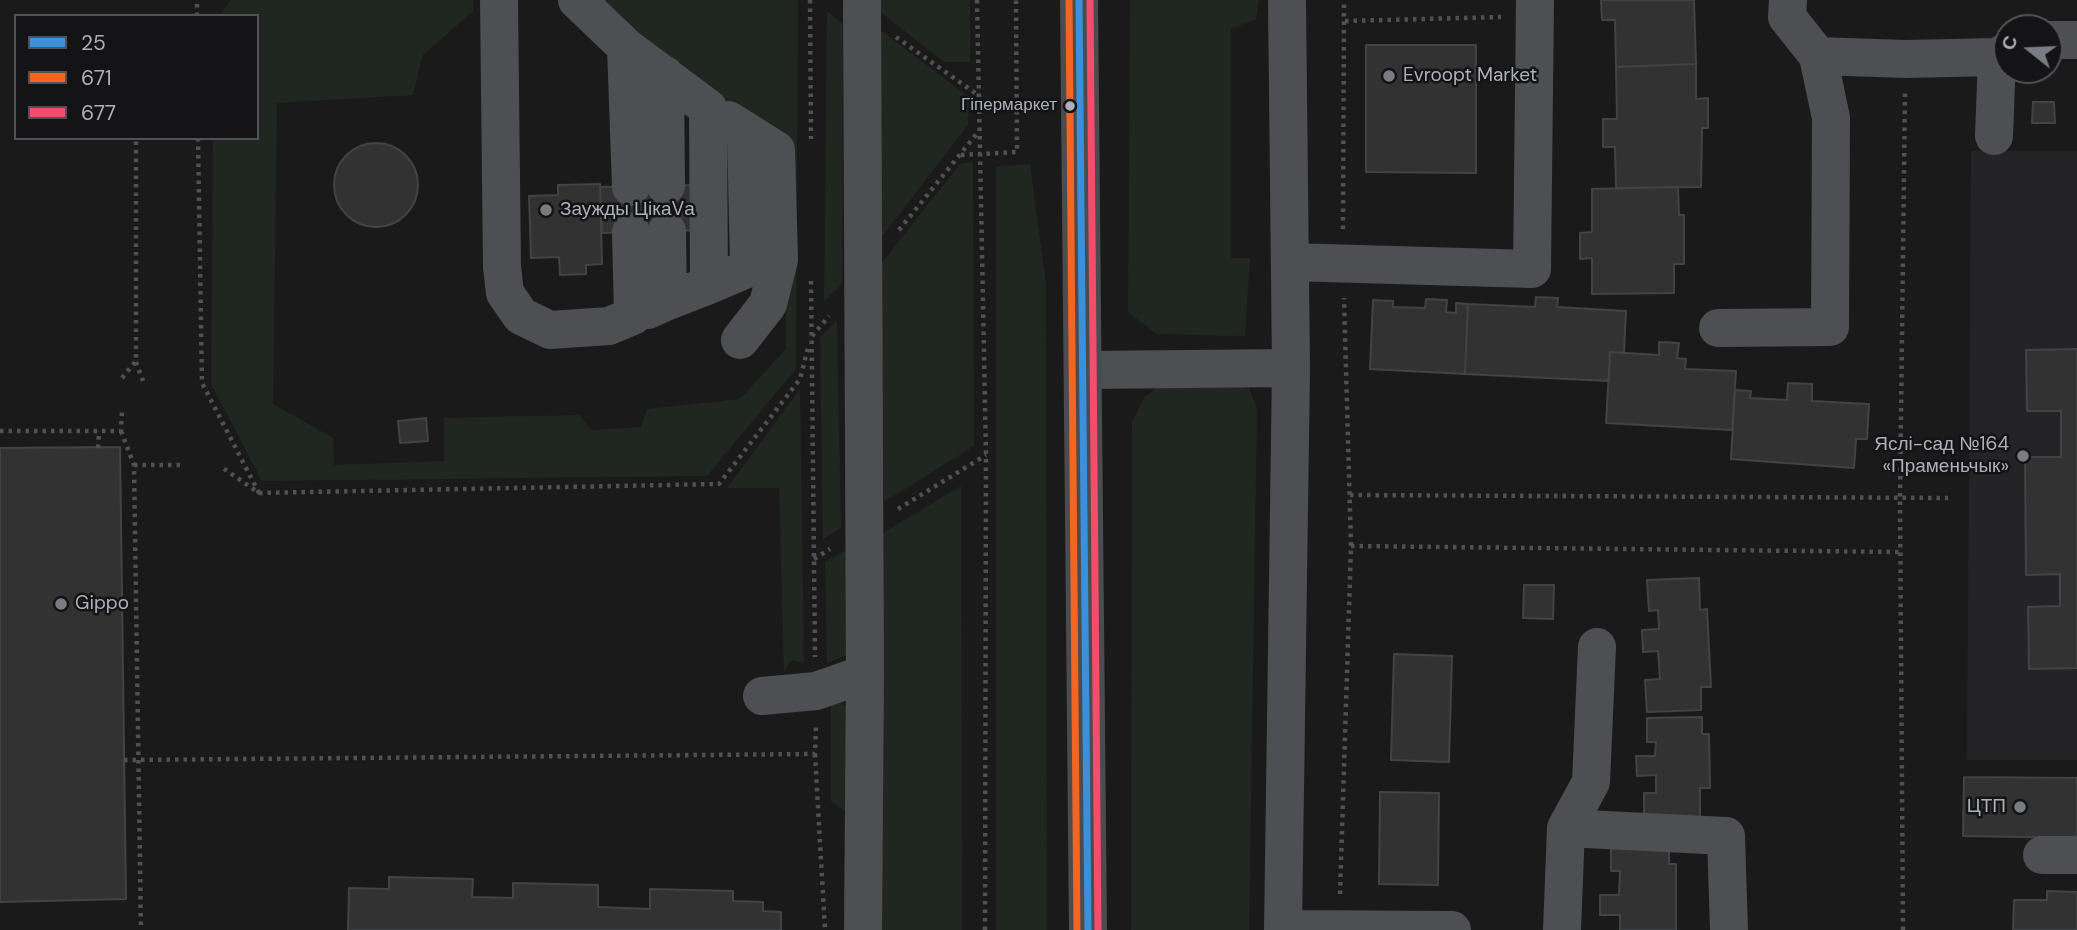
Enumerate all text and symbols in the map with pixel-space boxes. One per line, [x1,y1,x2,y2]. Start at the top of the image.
legend [14,14,259,140]
north arrow [1993,14,2063,84]
text: 25 [81,29,106,57]
text: С [1995,33,2023,53]
text: 671 [81,64,112,92]
place label: Evroopt Market [1403,65,1537,87]
marker: Evroopt Market [1381,68,1397,84]
place label: Гіпермаркет [961,96,1057,116]
text: 677 [81,99,116,127]
marker: Гіпермаркет [1063,99,1077,113]
place label: Заужды ЦікаVа [560,199,695,221]
marker: Заужды ЦікаVа [538,202,554,218]
place label: Яслі-сад №164 «Праменьчык» [1874,434,2009,478]
marker: Яслі-сад №164 «Праменьчык» [2015,448,2031,464]
place label: Gippo [75,593,129,615]
marker: Gippo [53,596,69,612]
place label: ЦТП [1967,796,2006,818]
marker: ЦТП [2012,799,2028,815]

